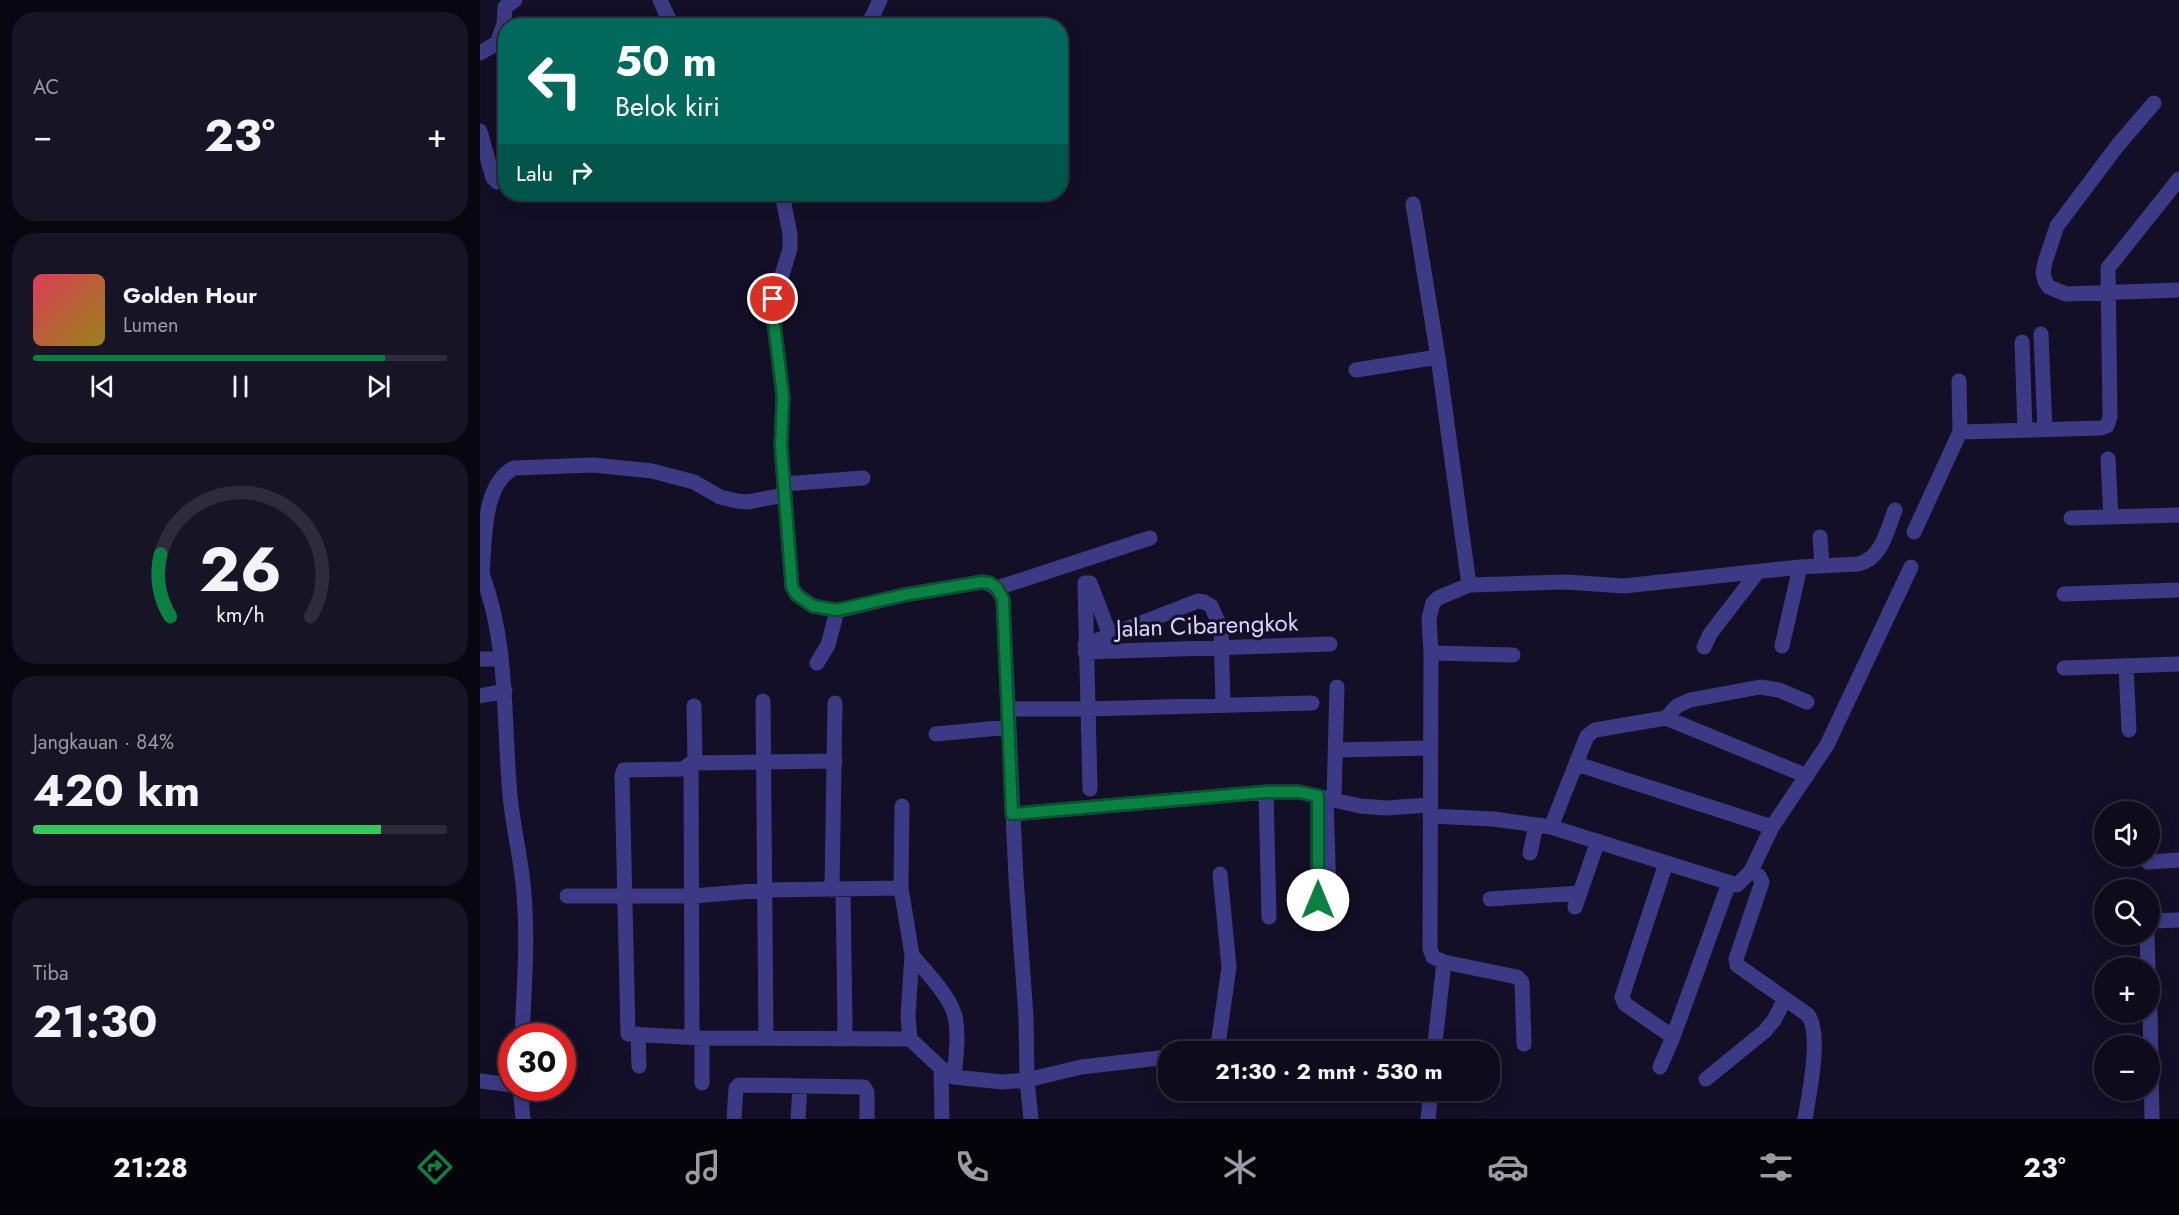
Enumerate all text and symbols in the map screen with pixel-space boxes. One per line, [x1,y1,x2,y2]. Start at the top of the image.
text: 50 m [615,31,717,92]
icon: left [516,42,594,120]
text: AC [33,73,59,102]
text: Belok kiri [615,87,720,126]
text: 23° [204,103,275,168]
text: − [33,112,52,159]
text: + [427,112,447,159]
icon: right [565,156,598,189]
text: Lalu [516,157,553,189]
pin [747,273,798,324]
text: Golden Hour [123,279,257,311]
icon: arrive [756,282,789,315]
text: Lumen [123,311,179,340]
icon: previous [86,370,119,403]
icon: pause [224,370,257,403]
icon: next [362,370,395,403]
text: 26 [199,524,281,614]
text: km/h [216,599,264,630]
street label: Jalan Cibarengkok [1112,604,1299,646]
text: Jangkauan · 84% [33,728,174,757]
text: 420 km [33,758,200,823]
map controls [2094,801,2160,1101]
button: sound [2094,801,2160,867]
position arrow [1286,868,1350,932]
button: search [2094,879,2160,945]
button: + [2094,957,2160,1023]
text: Tiba [33,959,69,988]
text: 21:30 [33,989,158,1054]
speed limit sign: 30 [498,1023,576,1101]
button: − [2094,1035,2160,1101]
text: 21:30 · 2 mnt · 530 m [1215,1055,1443,1087]
icon: directions [414,1146,456,1188]
icon: music [682,1146,724,1188]
icon: phone [951,1146,993,1188]
icon: climate [1219,1146,1261,1188]
icon: car [1487,1146,1529,1188]
icon: filters [1755,1146,1797,1188]
text: 21:28 [113,1148,188,1187]
text: 23° [2023,1148,2066,1187]

